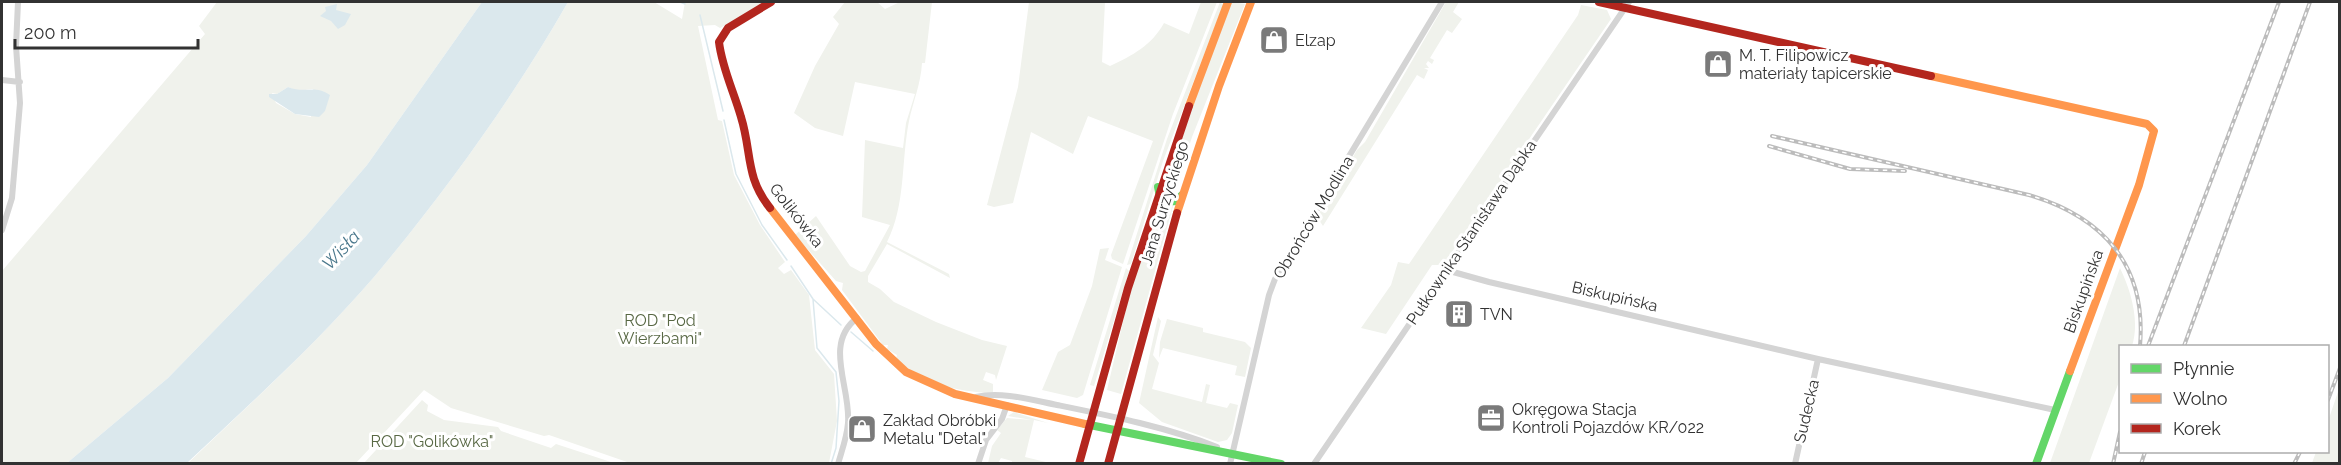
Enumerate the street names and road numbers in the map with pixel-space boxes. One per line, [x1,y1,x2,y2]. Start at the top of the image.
street label: Pułkownika Stanisława Dąbka [1402,136,1540,328]
street label: Jana Surzyckiego [1137,139,1192,268]
street label: Obrońców Modlina [1269,152,1358,282]
street label: Golikówka [766,179,828,251]
street label: Biskupińska [2060,247,2107,336]
street label: Biskupińska [1570,277,1660,316]
street label: Sudecka [1790,378,1823,445]

